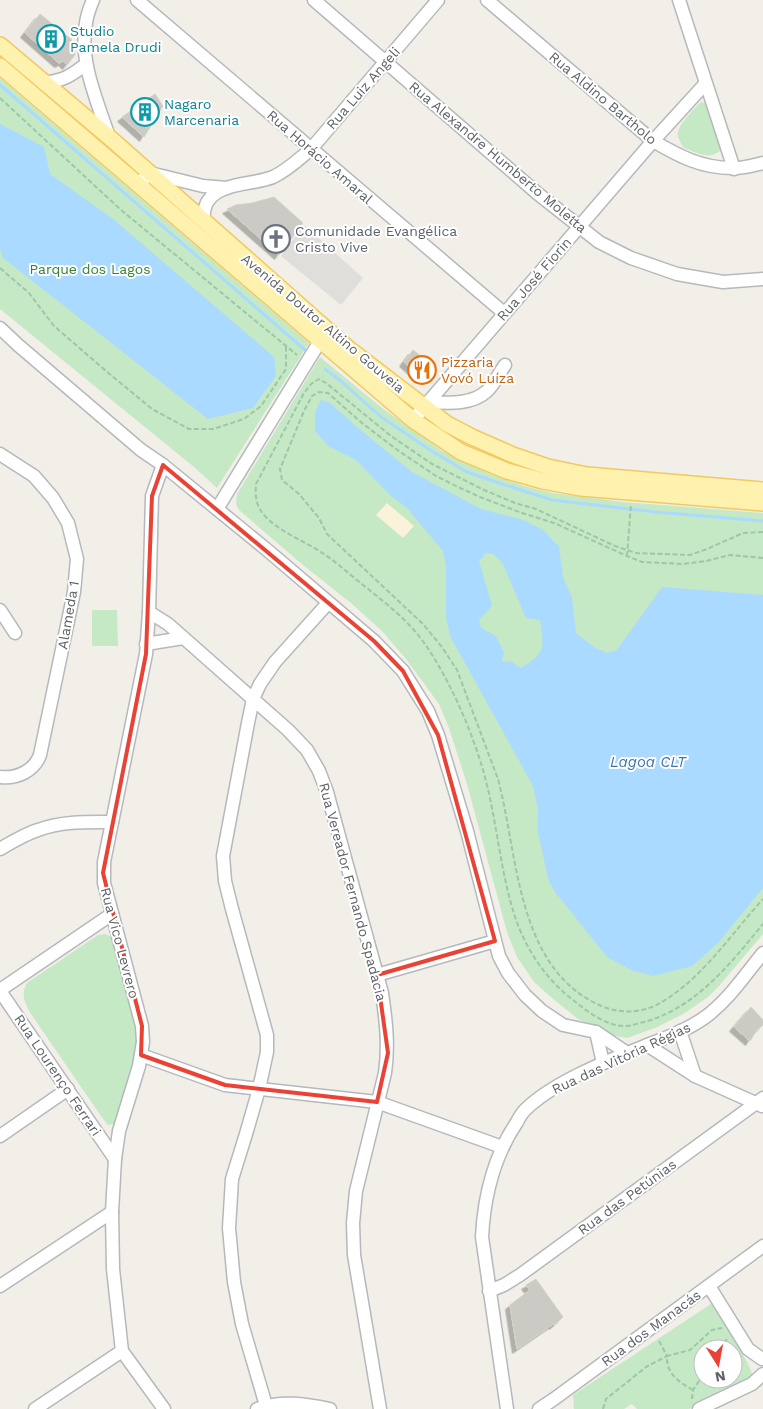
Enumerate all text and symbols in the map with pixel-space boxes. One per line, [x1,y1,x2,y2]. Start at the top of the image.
place label: Studio Pamela Drudi [70,23,161,55]
building icon: Studio Pamela Drudi [36,24,66,54]
street label: Rua Luiz Angeli [323,44,403,132]
street label: Rua Aldino Bartholo [546,48,660,148]
street label: Rua Alexandre Humberto Moletta [406,78,590,236]
place label: Nagaro Marcenaria [164,96,239,128]
building icon: Nagaro Marcenaria [130,97,160,127]
street label: Rua Horácio Amaral [264,107,377,208]
place label: Comunidade Evangélica Cristo Vive [295,223,457,255]
church icon: Comunidade Evangélica Cristo Vive [261,224,291,254]
street label: Rua José Fiorin [494,234,574,324]
street label: Avenida Doutor Altino Gouveia [238,250,408,396]
park label: Parque dos Lagos [29,261,151,277]
place label: Pizzaria Vovó Luíza [441,354,514,386]
restaurant icon: Pizzaria Vovó Luíza [407,355,437,385]
street label: Alameda 1 [54,580,82,650]
water label: Lagoa CLT [610,753,687,771]
street label: Rua Vereador Fernando Spadacia [316,781,390,1003]
street label: Rua Vico Levrero [97,886,143,1000]
street label: Rua Lourenço Ferrari [11,1011,105,1139]
street label: Rua das Vitória Régias [549,1019,693,1097]
street label: Rua das Petúnias [575,1156,679,1238]
street label: Rua dos Manacás [598,1287,704,1369]
north arrow [693,1339,743,1389]
text: N [714,1368,727,1386]

